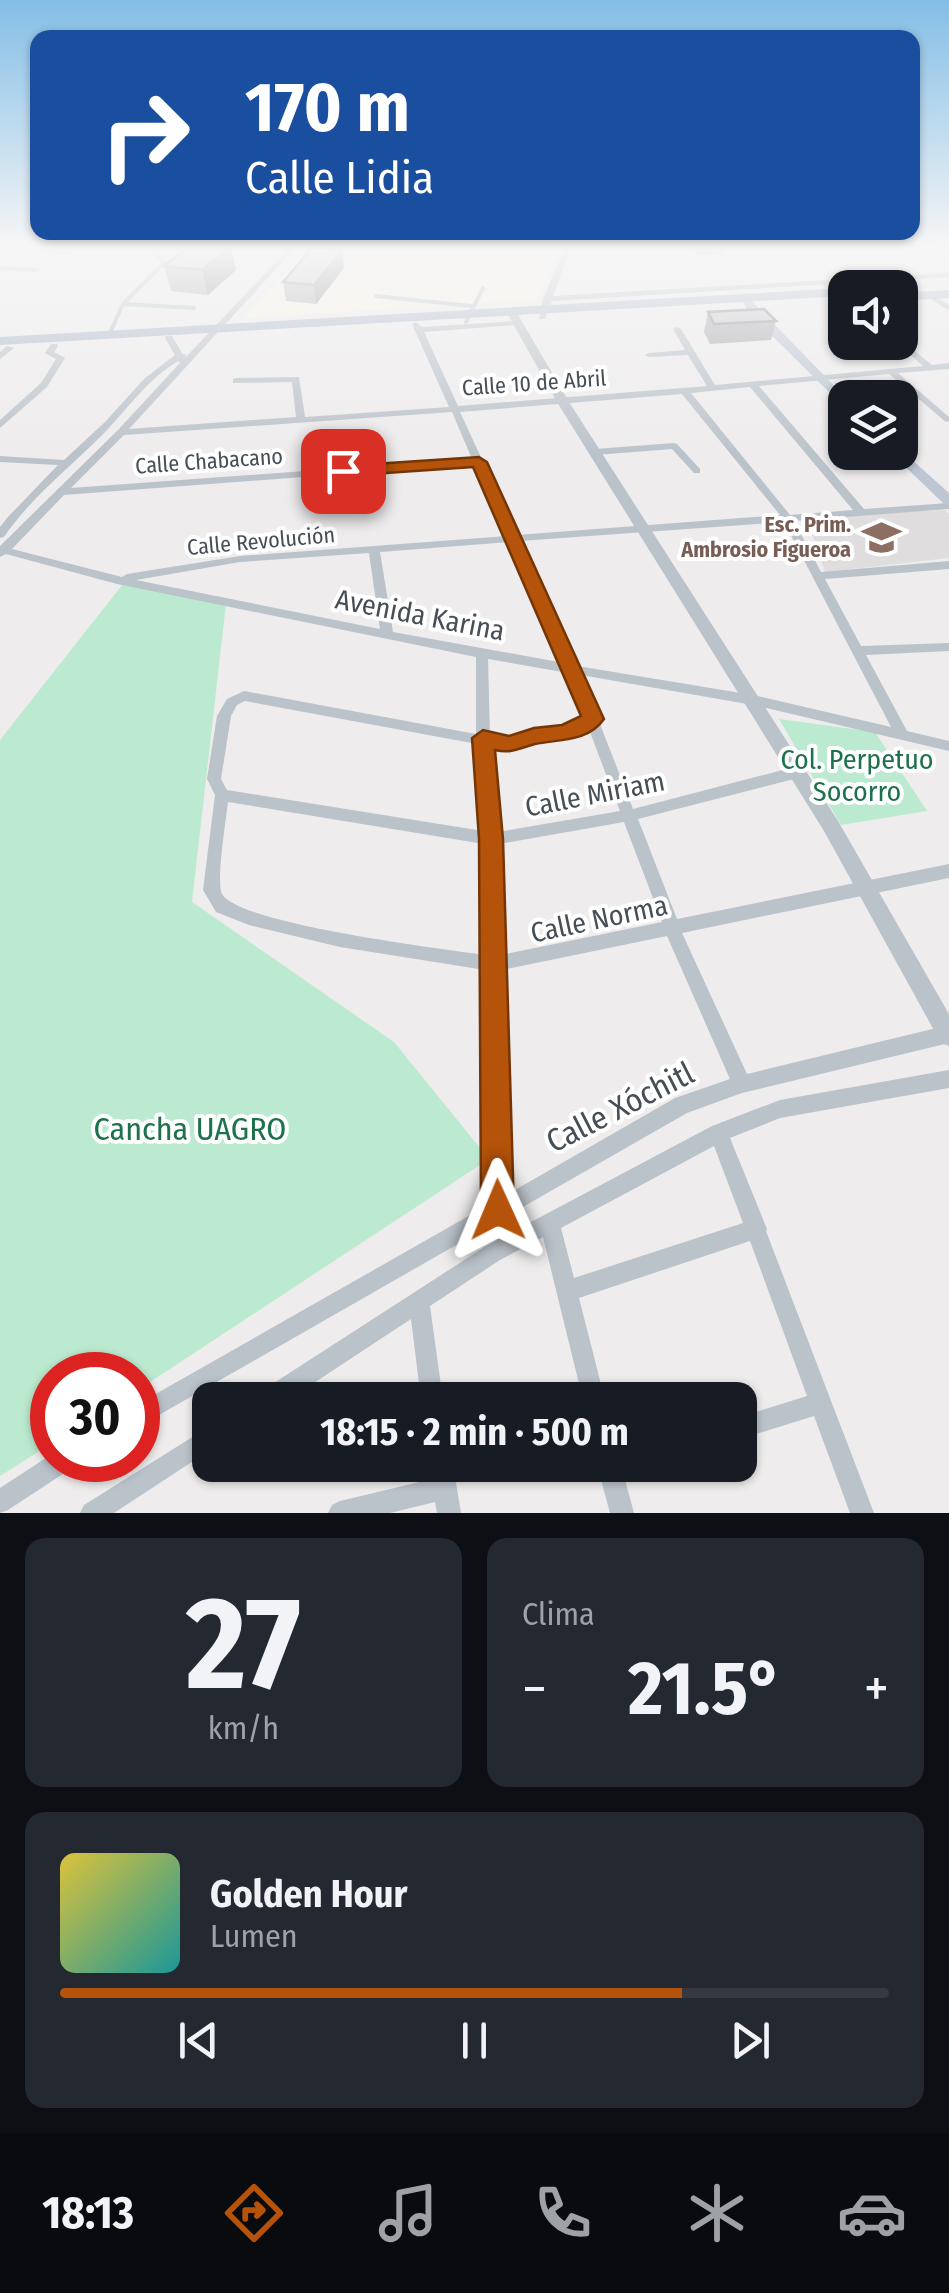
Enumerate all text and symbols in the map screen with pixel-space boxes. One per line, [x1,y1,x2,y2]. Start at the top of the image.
text: 170 m [245,66,410,150]
icon: right [80,70,210,200]
text: Calle Lidia [245,151,434,205]
map controls [828,270,918,470]
button: sound [828,270,918,360]
street label: Calle 10 de Abril [461,364,607,402]
button: layers [828,380,918,470]
pin [301,429,386,514]
street label: Calle Chabacano [134,442,284,480]
icon: arrive [316,444,371,499]
place label: Esc. Prim. Ambrosio Figueroa [680,511,851,563]
school or university icon: Esc. Prim. Ambrosio Figueroa [860,516,902,558]
street label: Calle Revolución [186,521,336,561]
street label: Avenida Karina [333,582,507,648]
park label: Col. Perpetuo Socorro [780,743,934,808]
street label: Calle Miriam [522,764,668,824]
street label: Calle Norma [527,888,671,950]
street label: Calle Xóchitl [540,1054,700,1160]
park label: Cancha UAGRO [94,1110,286,1148]
position arrow [446,1158,550,1262]
speed limit sign: 30 [30,1352,160,1482]
text: 18:15 · 2 min · 500 m [320,1409,629,1455]
text: 27 [186,1566,301,1722]
text: Clima [522,1595,595,1633]
text: 21.5° [628,1644,783,1734]
text: − [522,1656,547,1722]
text: + [864,1656,889,1722]
text: km/h [208,1709,279,1747]
text: Golden Hour [210,1871,408,1917]
text: Lumen [210,1917,298,1955]
icon: previous [171,2013,226,2068]
icon: pause [447,2013,502,2068]
icon: next [723,2013,778,2068]
icon: directions [219,2178,289,2248]
icon: music [373,2178,443,2248]
icon: phone [528,2178,598,2248]
icon: climate [682,2178,752,2248]
icon: car [837,2178,907,2248]
text: 18:13 [42,2186,134,2240]

